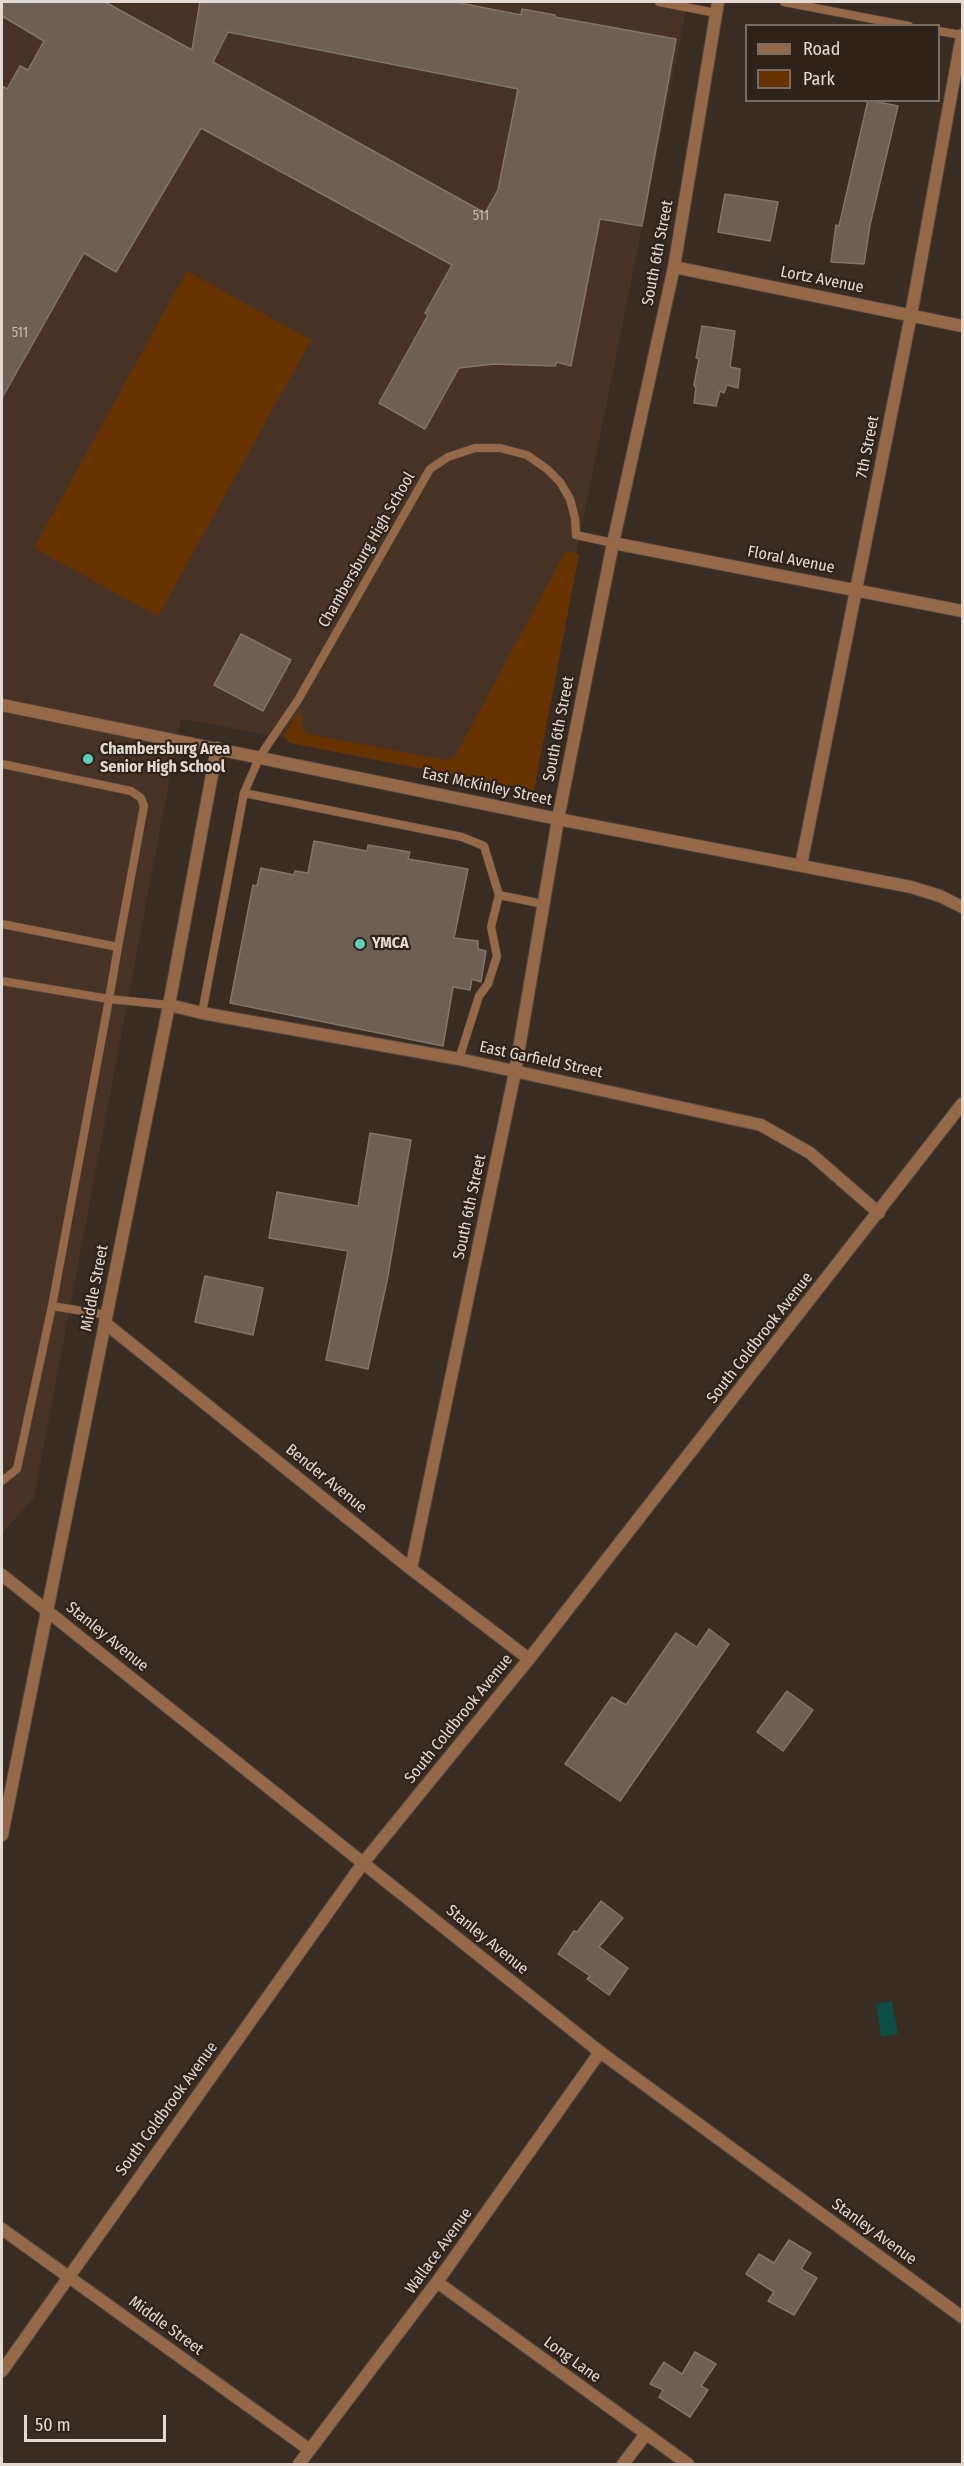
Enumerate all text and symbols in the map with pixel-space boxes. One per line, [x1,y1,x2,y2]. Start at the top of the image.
legend [745,24,940,102]
text: Road [803,38,840,60]
text: Park [803,68,835,90]
street label: South 6th Street [638,199,678,307]
house number: 511 [473,208,489,224]
street label: Lortz Avenue [779,263,865,297]
house number: 511 [12,325,28,341]
street label: 7th Street [853,414,883,480]
street label: Chambersburg High School [315,469,419,631]
street label: Floral Avenue [746,542,836,578]
street label: South 6th Street [539,675,579,783]
place label: Chambersburg Area Senior High School [100,740,230,778]
marker: Chambersburg Area Senior High School [81,752,95,766]
street label: East McKinley Street [420,764,554,810]
place label: YMCA [372,934,409,954]
marker: YMCA [353,937,367,951]
street label: East Garfield Street [478,1038,604,1082]
street label: South 6th Street [450,1153,490,1261]
street label: Middle Street [77,1243,113,1333]
street label: South Coldbrook Avenue [703,1269,817,1407]
street label: Bender Avenue [281,1440,371,1518]
street label: Stanley Avenue [62,1598,152,1676]
street label: South Coldbrook Avenue [401,1650,517,1788]
street label: Stanley Avenue [442,1901,532,1979]
street label: South Coldbrook Avenue [112,2038,222,2180]
street label: Stanley Avenue [828,2195,920,2269]
street label: Wallace Avenue [401,2204,477,2298]
street label: Middle Street [125,2292,207,2360]
street label: Long Lane [540,2333,604,2387]
scale bar [27,2403,170,2441]
text: 50 m [35,2414,71,2436]

